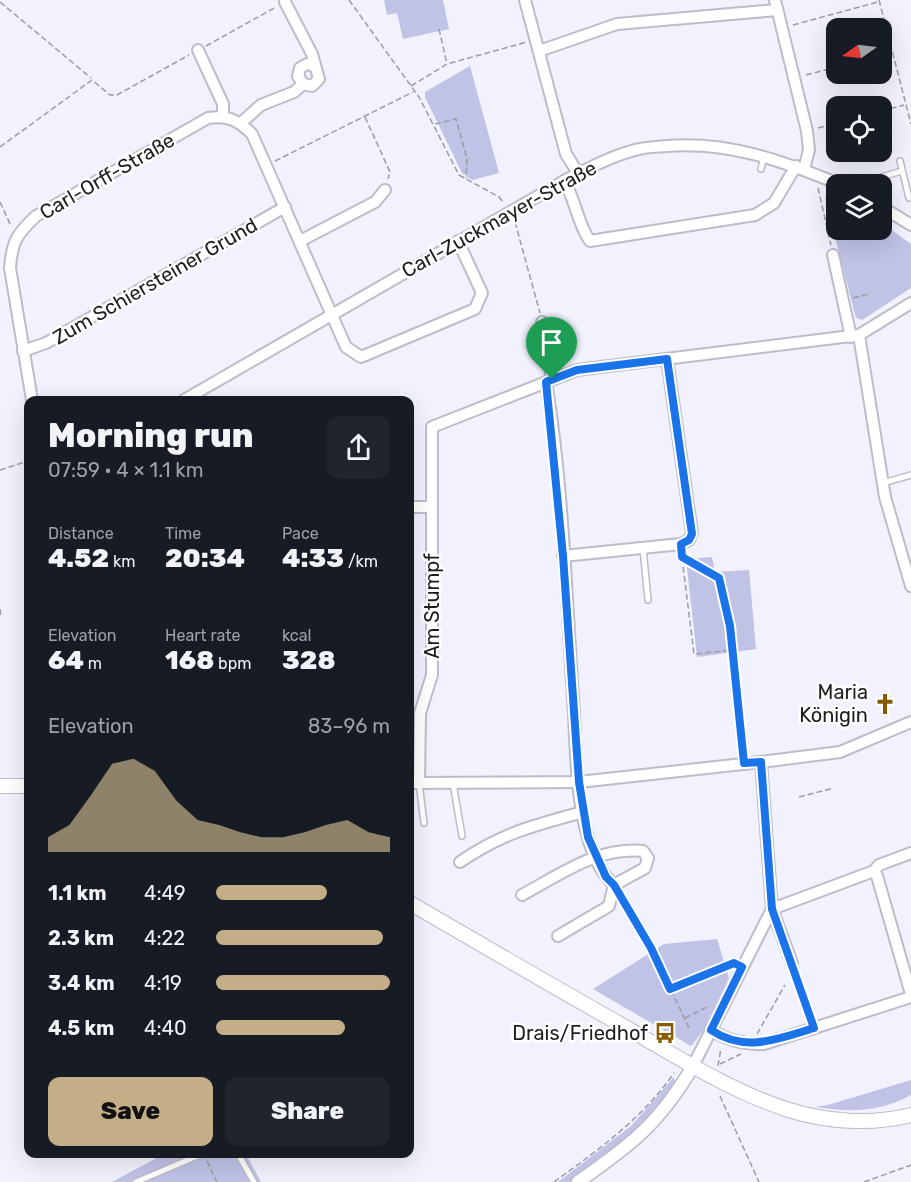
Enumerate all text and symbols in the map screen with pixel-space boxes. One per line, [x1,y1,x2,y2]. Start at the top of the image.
north arrow [826,18,892,84]
map controls [826,18,892,240]
button: locate [826,96,892,162]
street label: Carl-Orff-Straße [35,128,179,224]
street label: Carl-Zuckmayer-Straße [397,155,601,283]
button: layers [826,174,892,240]
street label: Zum Schiersteiner Grund [48,213,262,349]
pin [526,317,577,379]
icon: arrive [535,326,568,359]
text: Morning run [48,416,253,455]
button: share [327,416,390,479]
text: 07:59 · 4 × 1.1 km [48,458,203,482]
text: Distance [48,524,114,543]
text: Time [165,524,201,543]
text: Pace [282,524,319,543]
text: 4.52 [48,543,109,574]
text: 20:34 [165,543,245,574]
text: 4:33 [282,543,344,574]
text: km [109,552,135,571]
text: /km [344,552,378,571]
street label: Am Stumpf [420,553,444,659]
text: Elevation [48,626,117,645]
text: Heart rate [165,626,240,645]
text: kcal [282,626,311,645]
text: 64 [48,645,84,676]
text: 168 [165,645,214,676]
text: 328 [282,645,335,676]
text: m [84,654,102,673]
text: bpm [214,654,251,673]
place label: Maria Königin [799,680,868,727]
church icon: Maria Königin [873,692,897,716]
text: Elevation [48,714,134,738]
text: 83–96 m [308,714,390,738]
text: 1.1 km [48,881,107,905]
text: 4:49 [144,881,186,905]
text: 2.3 km [48,926,114,950]
text: 4:22 [144,926,185,950]
text: 3.4 km [48,971,115,995]
text: 4:19 [144,971,182,995]
text: 4.5 km [48,1016,114,1040]
text: 4:40 [144,1016,187,1040]
place label: Drais/Friedhof [512,1021,648,1045]
bus stop icon: Drais/Friedhof [653,1021,677,1045]
button: Save [48,1077,213,1146]
button: Share [225,1077,390,1146]

